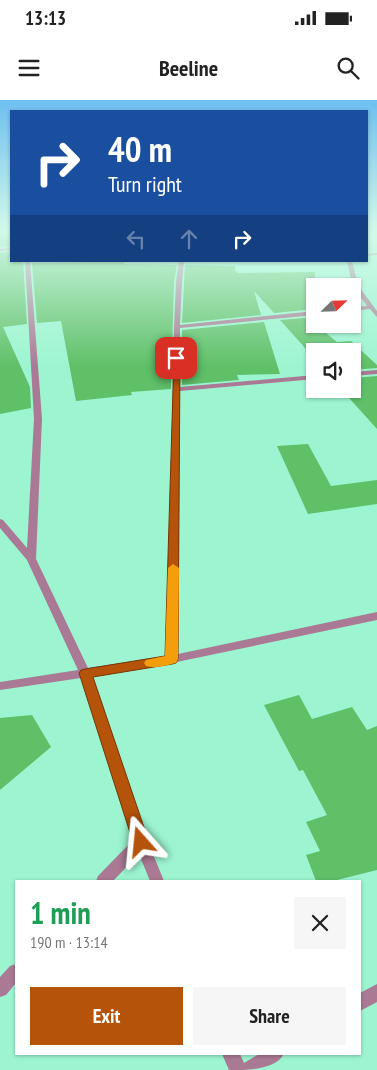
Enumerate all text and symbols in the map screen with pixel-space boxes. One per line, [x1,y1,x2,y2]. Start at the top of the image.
text: 13:13 [25,6,66,30]
icon: menu [15,54,43,82]
text: Beeline [159,54,218,82]
icon: search [334,54,362,82]
text: 40 m [108,126,172,172]
icon: right [25,130,90,195]
text: Turn right [108,170,182,198]
icon: left [122,225,150,253]
icon: ahead [175,225,203,253]
icon: right [228,225,256,253]
north arrow [306,278,361,332]
map controls [306,278,361,398]
pin [155,337,197,379]
button: sound [306,343,361,398]
icon: arrive [162,344,190,372]
position arrow [114,815,166,867]
text: 1 min [30,893,91,932]
button: close [294,897,346,949]
text: 190 m · 13:14 [30,932,108,952]
button: Exit [30,987,183,1045]
button: Share [193,987,346,1045]

